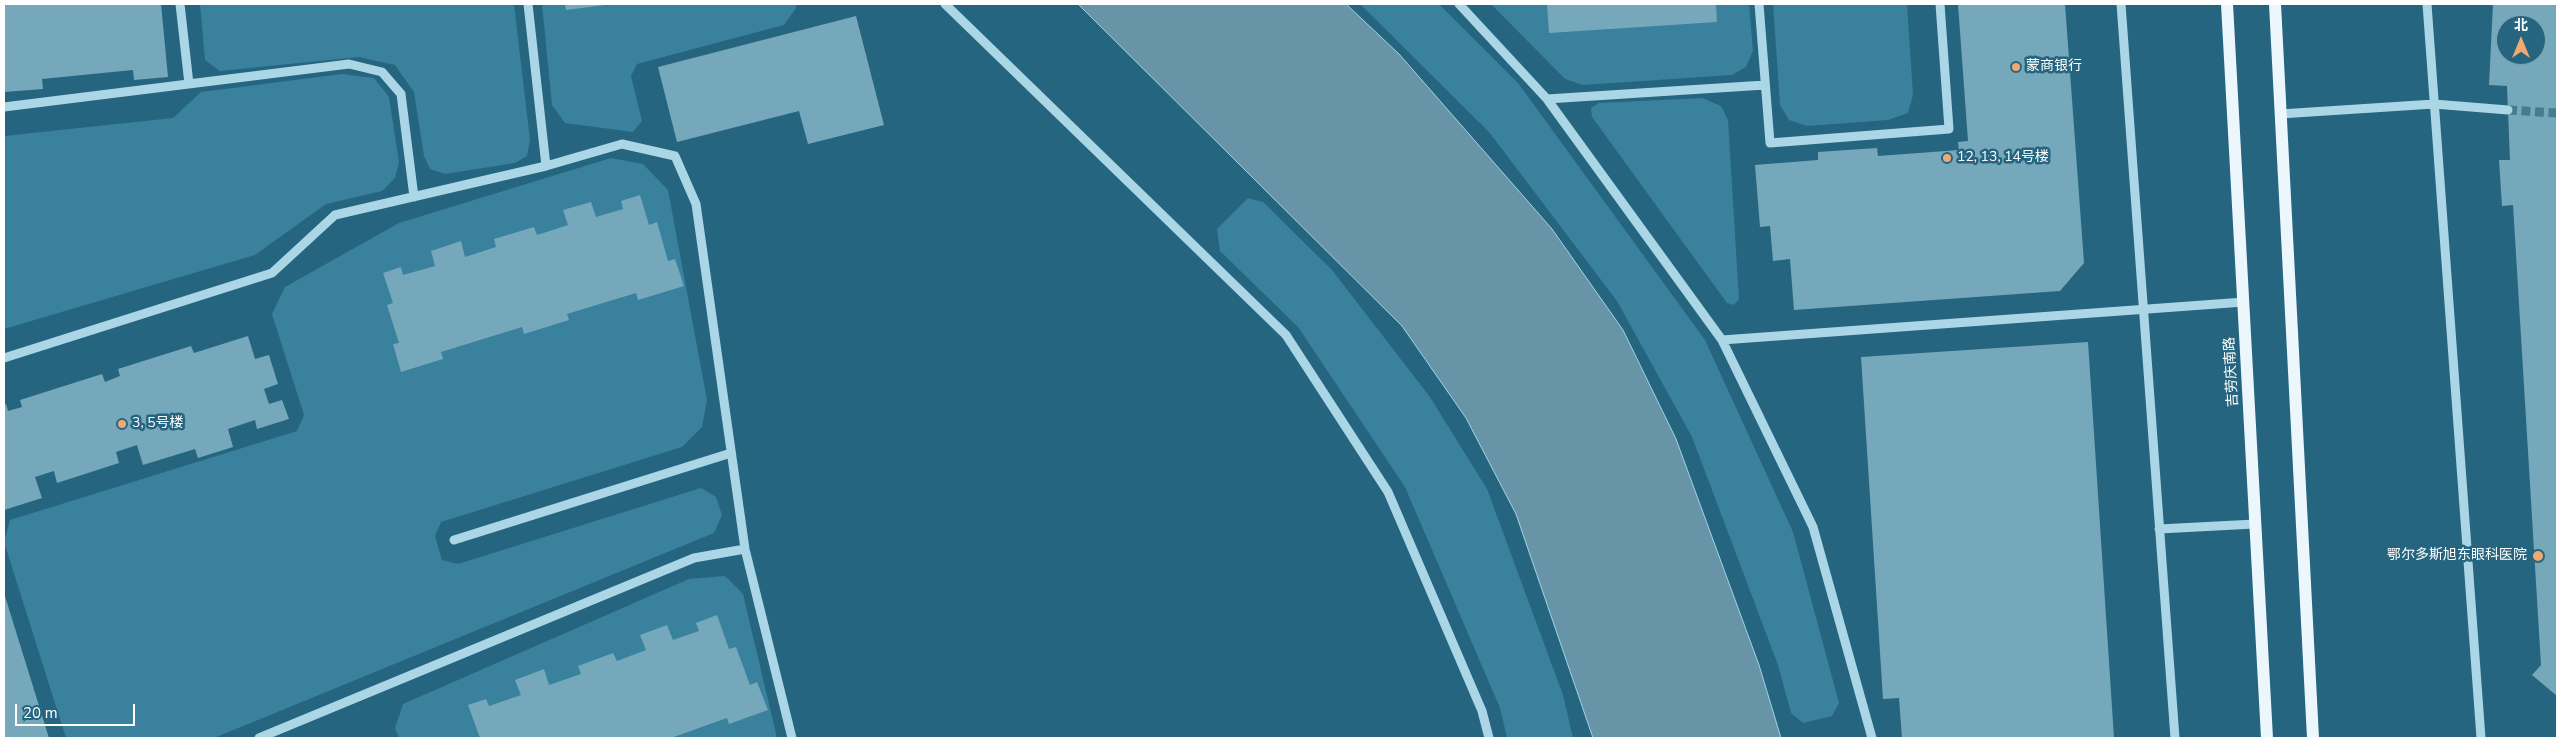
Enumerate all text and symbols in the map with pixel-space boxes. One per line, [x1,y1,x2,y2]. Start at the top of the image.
north arrow [2496,15,2546,65]
text: 北 [2514,16,2528,35]
place label: 蒙商银行 [2026,59,2082,75]
marker: 蒙商银行 [2010,61,2022,73]
place label: 12, 13, 14号楼 [1957,150,2049,166]
marker: 12, 13, 14号楼 [1941,152,1953,164]
street label: 吉劳庆南路 [2222,337,2242,407]
place label: 3, 5号楼 [132,416,184,432]
marker: 3, 5号楼 [116,418,128,430]
place label: 鄂尔多斯旭东眼科医院 [2387,548,2527,564]
marker: 鄂尔多斯旭东眼科医院 [2531,549,2545,563]
scale bar [18,694,138,726]
text: 20 m [23,703,58,723]

